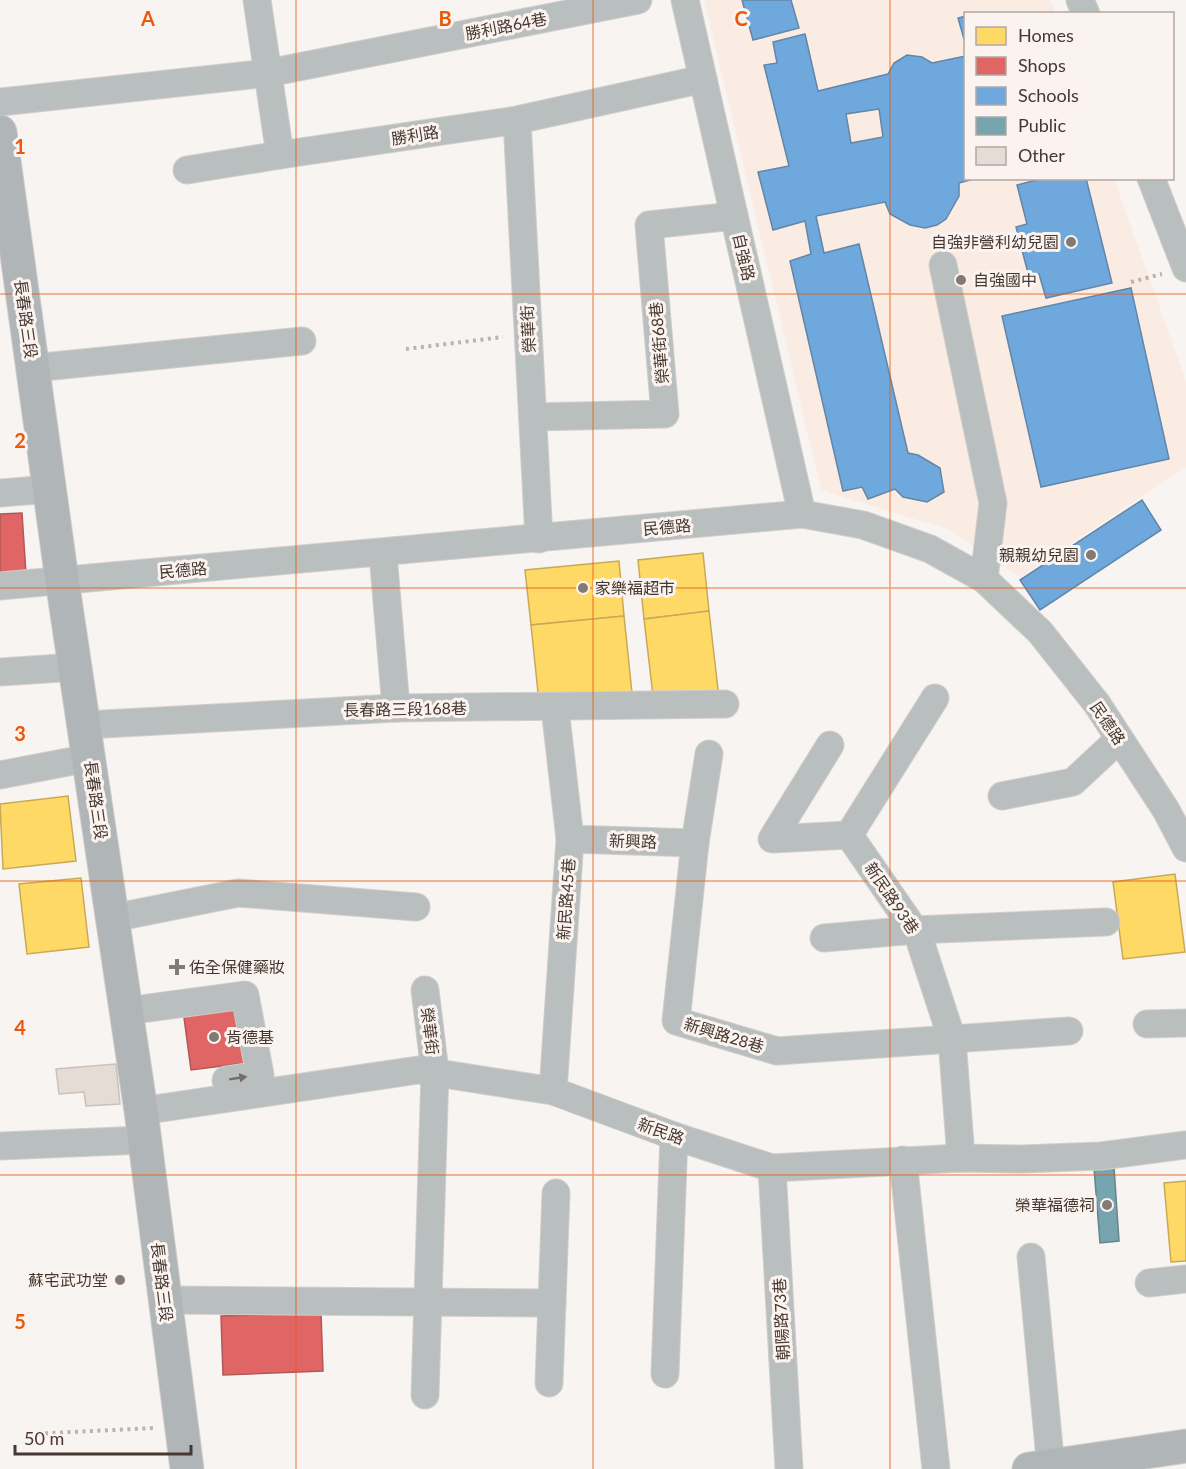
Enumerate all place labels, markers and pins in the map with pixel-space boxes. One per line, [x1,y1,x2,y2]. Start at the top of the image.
place label: 自強非營利幼兒園 [931,232,1059,251]
marker: 自強非營利幼兒園 [1064,235,1078,249]
place label: 自強國中 [973,270,1037,289]
marker: 自強國中 [954,273,968,287]
place label: 親親幼兒園 [999,545,1079,564]
marker: 親親幼兒園 [1084,548,1098,562]
place label: 家樂福超市 [595,578,675,597]
marker: 家樂福超市 [576,581,590,595]
place label: 佑全保健藥妝 [189,957,285,976]
marker: 佑全保健藥妝 [170,960,184,974]
place label: 肯德基 [226,1027,274,1046]
marker: 肯德基 [207,1030,221,1044]
place label: 榮華福德祠 [1015,1195,1095,1214]
marker: 榮華福德祠 [1100,1198,1114,1212]
place label: 蘇宅武功堂 [28,1270,108,1289]
marker: 蘇宅武功堂 [113,1273,127,1287]

